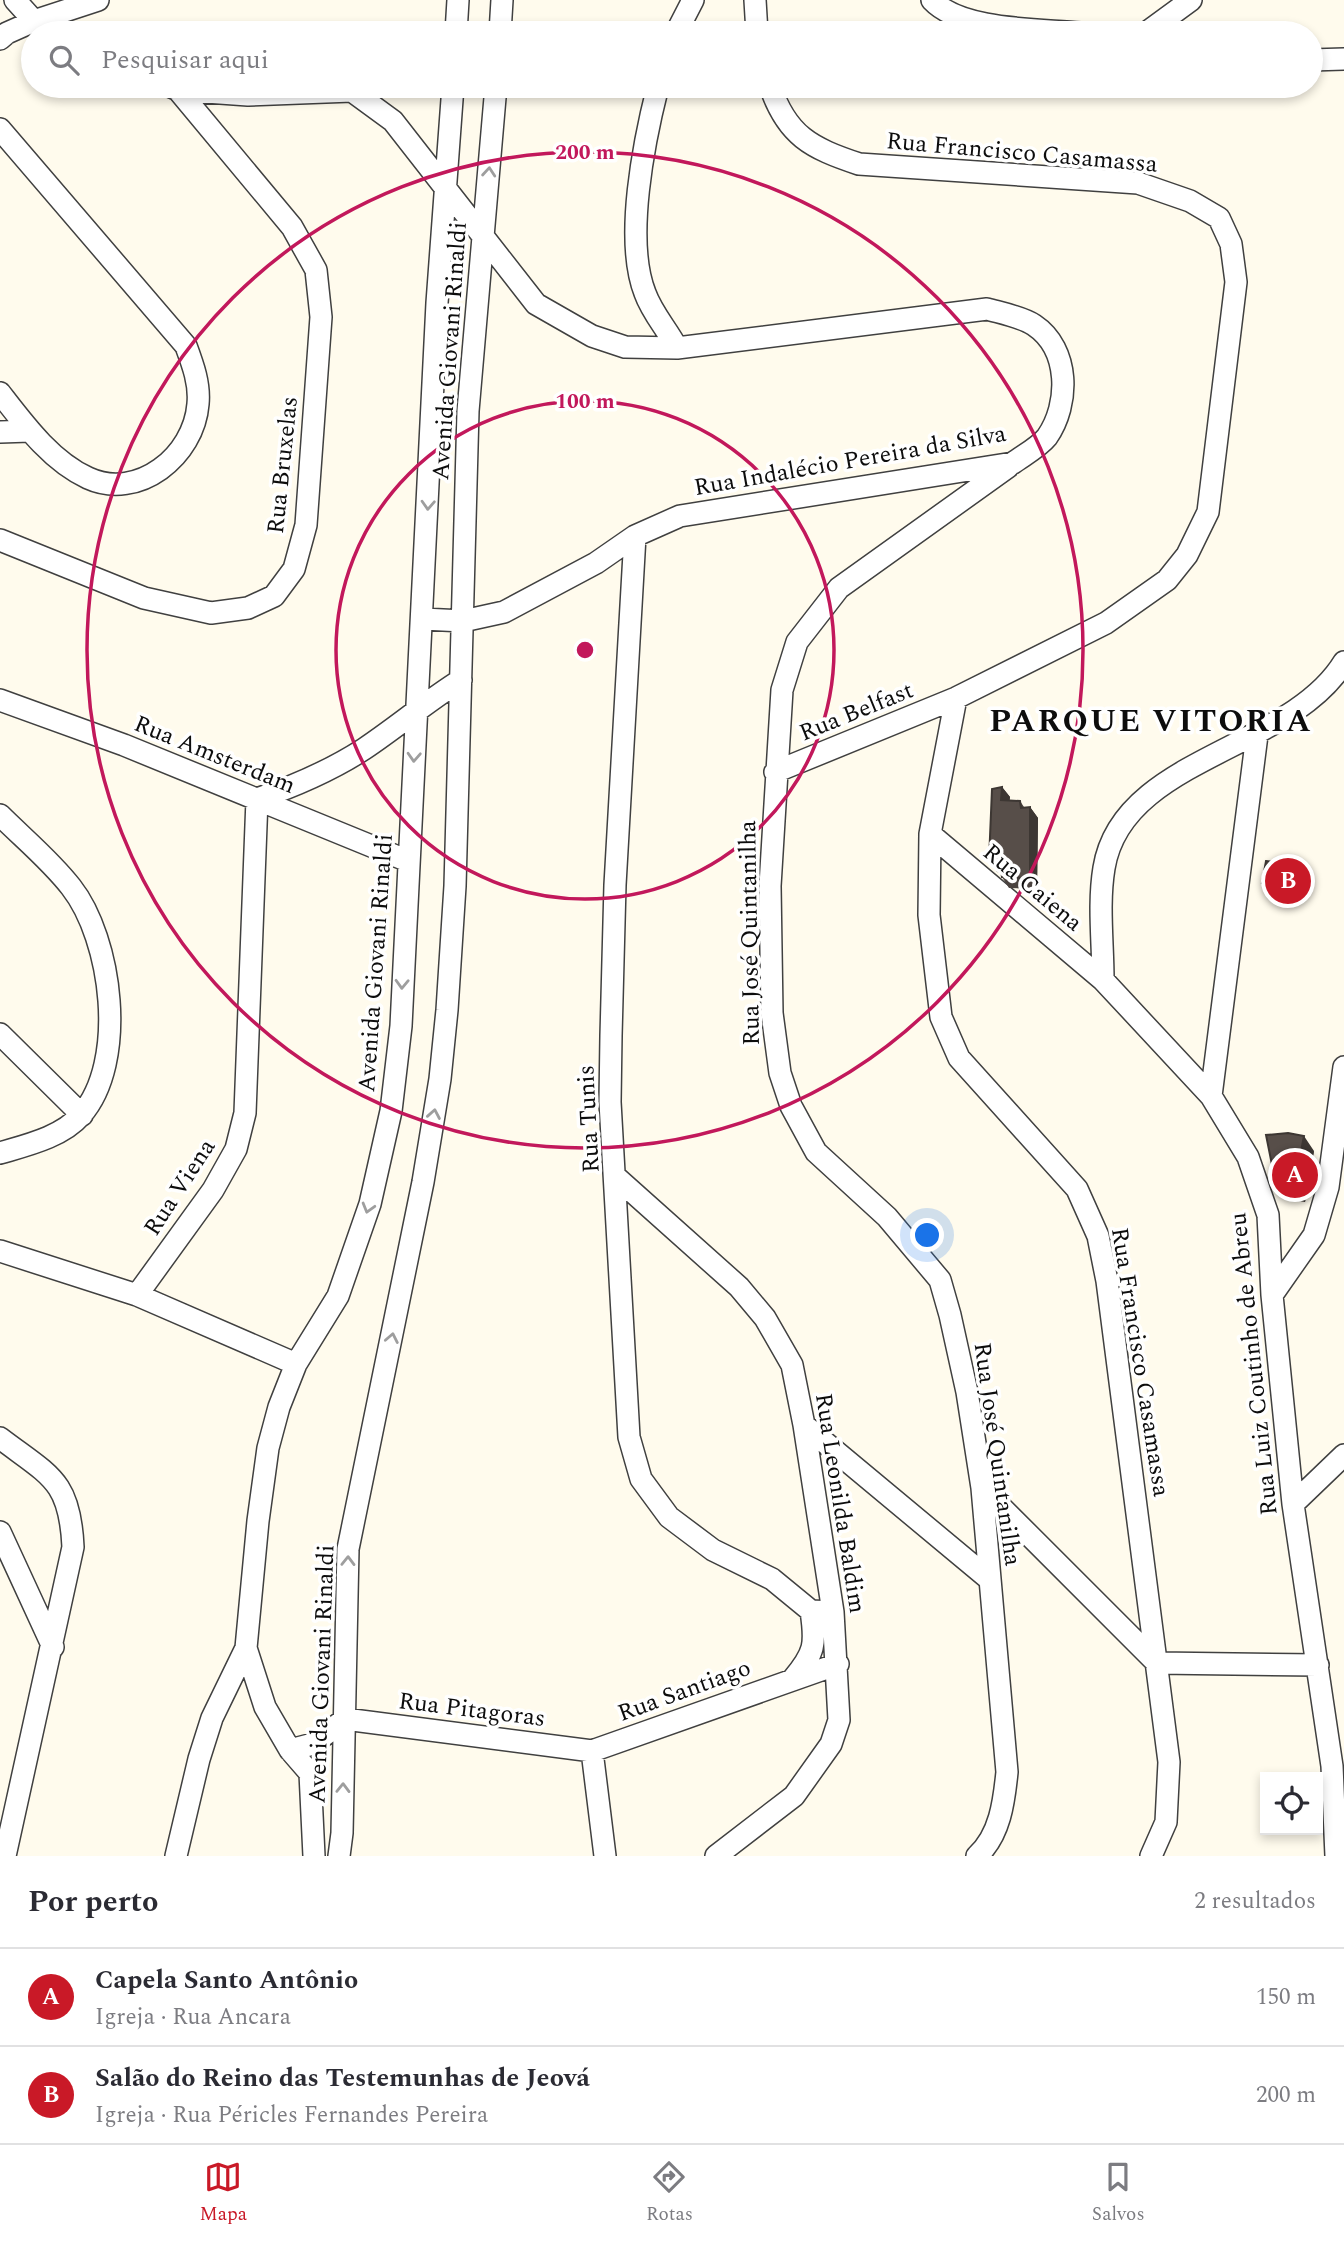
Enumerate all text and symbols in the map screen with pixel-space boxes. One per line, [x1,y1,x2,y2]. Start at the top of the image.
search box [21,21,1323,98]
text: Pesquisar aqui [101,40,269,80]
icon: search [45,41,83,79]
street label: Rua Francisco Casamassa [885,123,1159,183]
text: 200 m [555,137,615,169]
one-way arrow [481,166,496,177]
street label: Avenida Giovani Rinaldi [423,221,477,482]
text: 100 m [555,386,615,418]
street label: Rua Bruxelas [258,394,308,536]
street label: Rua Indalécio Pereira da Silva [691,416,1009,506]
one-way arrow [420,500,435,511]
centre of rings [573,638,597,662]
street label: Rua Belfast [794,673,919,751]
district label: PARQUE VITORIA [989,697,1313,746]
street label: Rua Amsterdam [128,706,301,804]
one-way arrow [407,751,422,762]
street label: Rua José Quintanilha [730,820,770,1046]
street label: Avenida Giovani Rinaldi [349,833,403,1094]
street label: Rua Caiena [974,835,1090,941]
pin: B [1265,855,1311,907]
one-way arrow [395,978,410,989]
street label: Rua Tunis [568,1064,610,1174]
one-way arrow [426,1108,441,1120]
street label: Rua Viena [135,1132,225,1243]
pin: A [1272,1149,1318,1201]
one-way arrow [362,1202,377,1214]
street label: Rua Luiz Coutinho de Abreu [1220,1211,1288,1517]
your location [910,1218,944,1252]
street label: Rua Francisco Casamassa [1101,1225,1179,1500]
one-way arrow [384,1332,399,1344]
street label: Rua José Quintanilha [963,1340,1031,1569]
street label: Rua Leonilda Baldim [805,1390,875,1616]
street label: Avenida Giovani Rinaldi [299,1544,345,1804]
one-way arrow [340,1555,356,1565]
street label: Rua Santiago [613,1650,756,1732]
street label: Rua Pitagoras [396,1683,547,1737]
map controls [1260,1772,1323,1835]
button: locate [1260,1772,1323,1835]
one-way arrow [335,1782,351,1793]
text: Por perto [28,1879,158,1925]
text: 2 resultados [1194,1884,1316,1919]
text: Capela Santo Antônio [95,1960,358,2000]
text: A [42,1980,60,2015]
text: 150 m [1256,1980,1316,2015]
text: Igreja · Rua Ancara [95,2000,291,2035]
text: Salão do Reino das Testemunhas de Jeová [95,2058,590,2098]
text: B [43,2078,59,2113]
text: 200 m [1256,2078,1316,2113]
text: Igreja · Rua Péricles Fernandes Pereira [95,2098,488,2133]
tab: Mapa [199,2158,247,2229]
tab: Rotas [646,2158,693,2229]
tab: Salvos [1092,2158,1145,2229]

